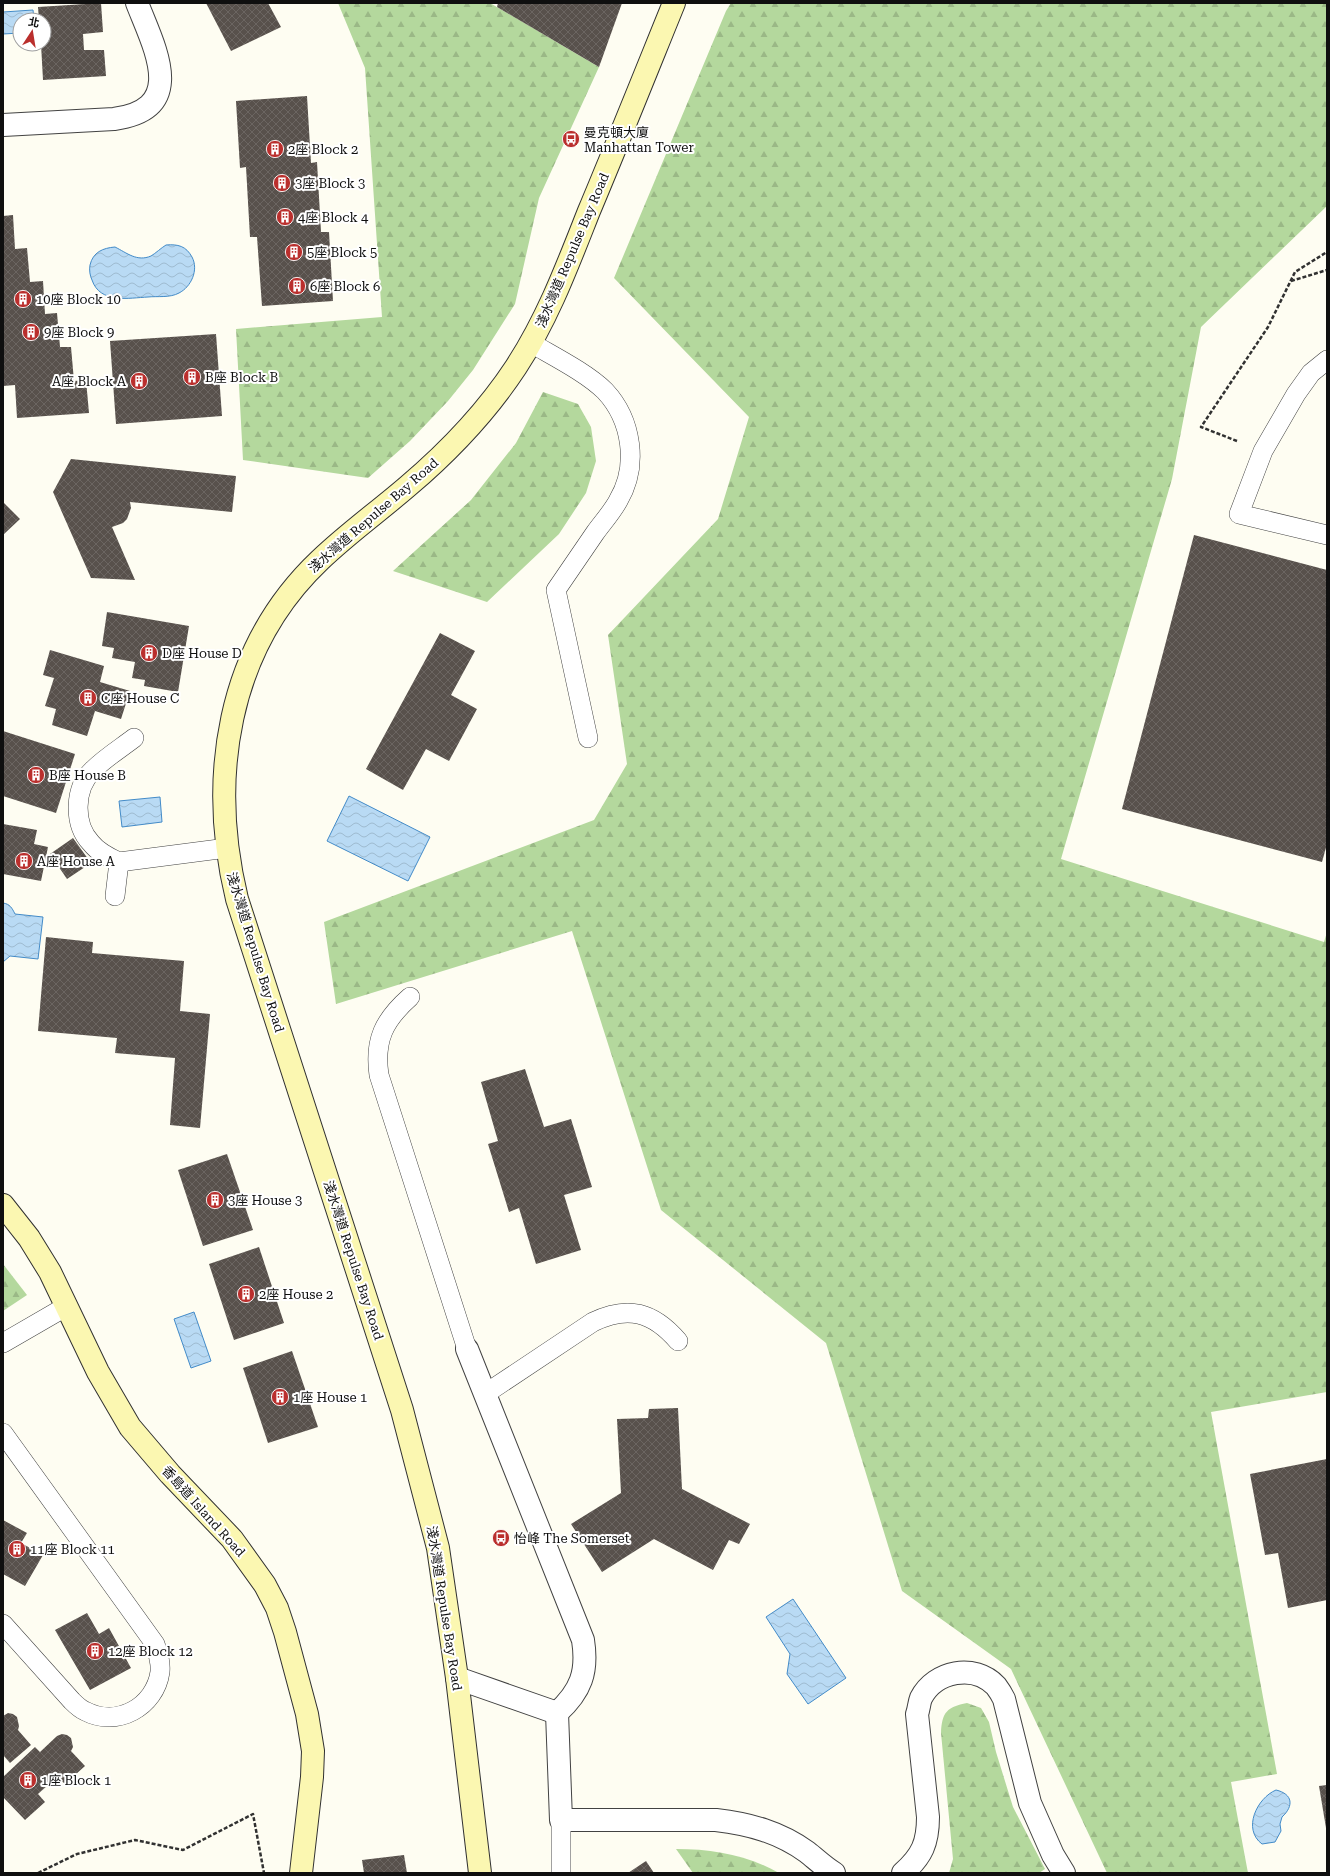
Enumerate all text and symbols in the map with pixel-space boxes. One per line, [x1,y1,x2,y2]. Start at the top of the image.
north arrow [12,12,52,52]
text: 北 [27,15,41,30]
place label: 曼克頓大廈 Manhattan Tower [584,125,694,155]
bus stop icon: 曼克頓大廈 Manhattan Tower [561,129,581,149]
building icon: 2座 Block 2 [265,139,285,159]
place label: 2座 Block 2 [288,142,358,157]
street label: 淺水灣道 Repulse Bay Road [533,170,612,330]
building icon: 3座 Block 3 [272,173,292,193]
place label: 3座 Block 3 [295,176,365,191]
building icon: 4座 Block 4 [275,207,295,227]
place label: 4座 Block 4 [298,210,369,225]
building icon: 5座 Block 5 [284,242,304,262]
place label: 5座 Block 5 [307,245,377,260]
building icon: 6座 Block 6 [287,276,307,296]
place label: 6座 Block 6 [310,279,380,294]
building icon: 10座 Block 10 [13,289,33,309]
place label: 10座 Block 10 [36,292,121,307]
building icon: 9座 Block 9 [21,322,41,342]
place label: 9座 Block 9 [44,325,114,340]
building icon: B座 Block B [182,367,202,387]
place label: B座 Block B [205,370,278,385]
building icon: A座 Block A [129,371,149,391]
place label: A座 Block A [52,374,126,389]
street label: 淺水灣道 Repulse Bay Road [306,455,442,576]
building icon: D座 House D [139,643,159,663]
place label: D座 House D [162,646,242,661]
building icon: C座 House C [78,688,98,708]
place label: C座 House C [101,691,179,706]
building icon: B座 House B [26,765,46,785]
place label: B座 House B [49,768,126,783]
building icon: A座 House A [14,851,34,871]
place label: A座 House A [37,854,115,869]
street label: 淺水灣道 Repulse Bay Road [224,870,287,1035]
street label: 淺水灣道 Repulse Bay Road [321,1179,387,1342]
building icon: 3座 House 3 [205,1190,225,1210]
place label: 3座 House 3 [228,1193,302,1208]
building icon: 2座 House 2 [236,1284,256,1304]
place label: 2座 House 2 [259,1287,333,1302]
building icon: 1座 House 1 [270,1387,290,1407]
place label: 1座 House 1 [293,1390,367,1405]
street label: 香島道 Island Road [159,1463,249,1560]
street label: 淺水灣道 Repulse Bay Road [424,1525,465,1692]
bus stop icon: 怡峰 The Somerset [491,1528,511,1548]
place label: 怡峰 The Somerset [514,1531,630,1546]
building icon: 11座 Block 11 [7,1539,27,1559]
place label: 11座 Block 11 [30,1542,115,1557]
building icon: 12座 Block 12 [85,1641,105,1661]
place label: 12座 Block 12 [108,1644,193,1659]
building icon: 1座 Block 1 [18,1770,38,1790]
place label: 1座 Block 1 [41,1773,111,1788]

